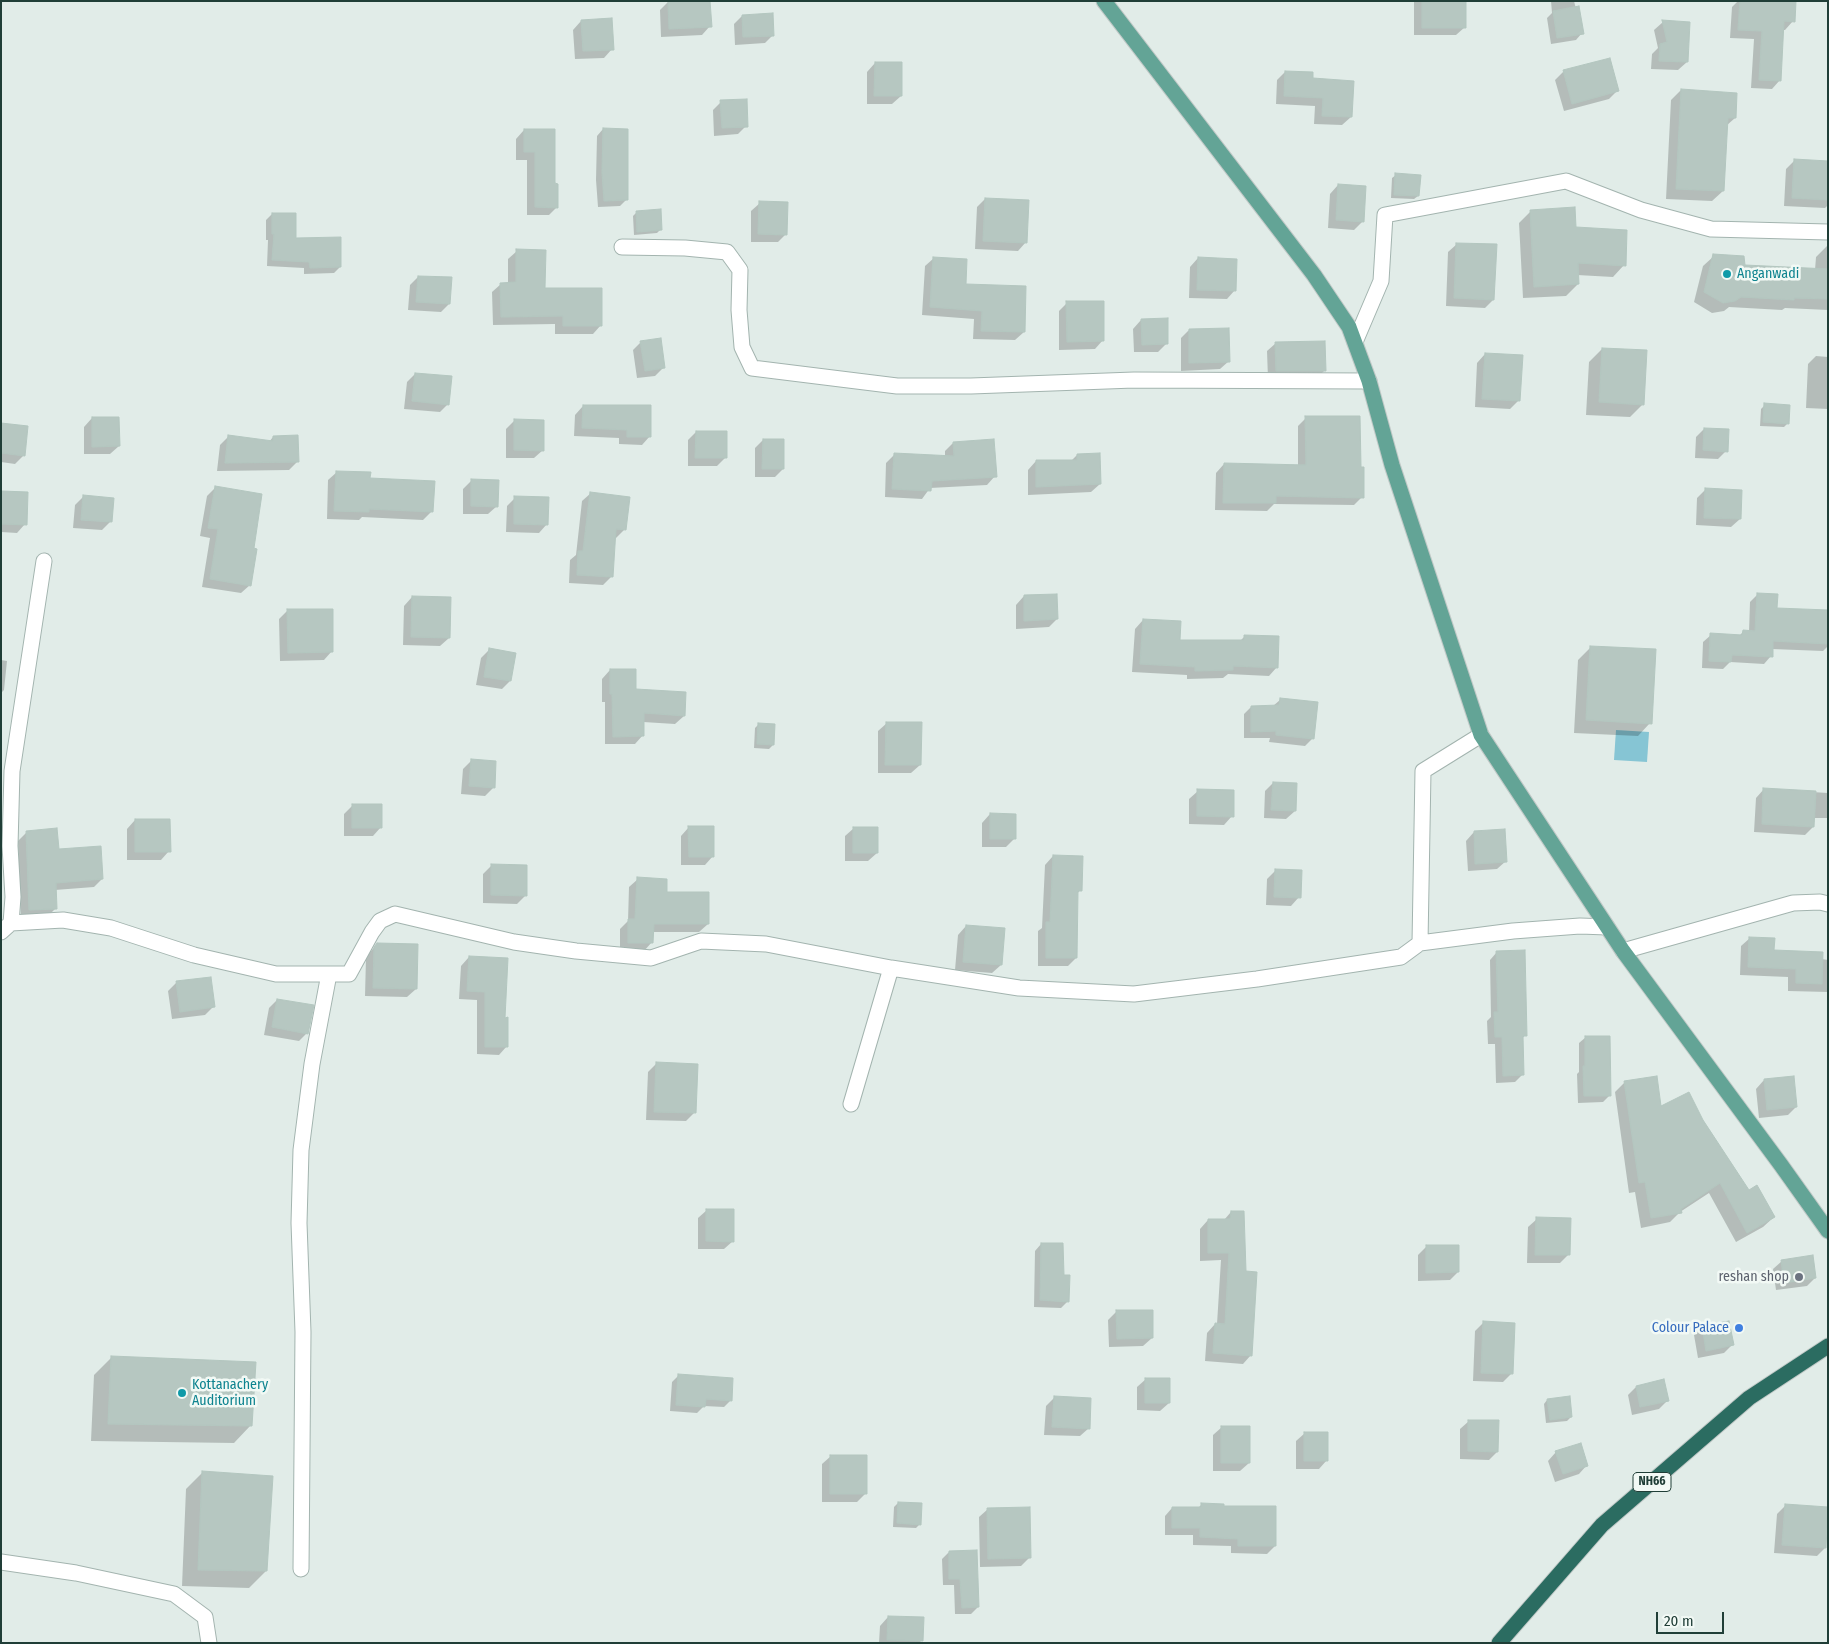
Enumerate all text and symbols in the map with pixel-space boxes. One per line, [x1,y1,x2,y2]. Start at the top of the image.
place label: Anganwadi [1737,266,1799,282]
marker: Anganwadi [1721,268,1733,280]
place label: reshan shop [1719,1269,1789,1285]
marker: reshan shop [1793,1271,1805,1283]
place label: Colour Palace [1652,1320,1729,1336]
marker: Colour Palace [1733,1322,1745,1334]
place label: Kottanachery Auditorium [192,1377,268,1410]
marker: Kottanachery Auditorium [176,1387,188,1399]
road number: NH66 [1633,1472,1671,1491]
scale bar [1659,1602,1726,1634]
text: 20 m [1664,1612,1694,1630]

